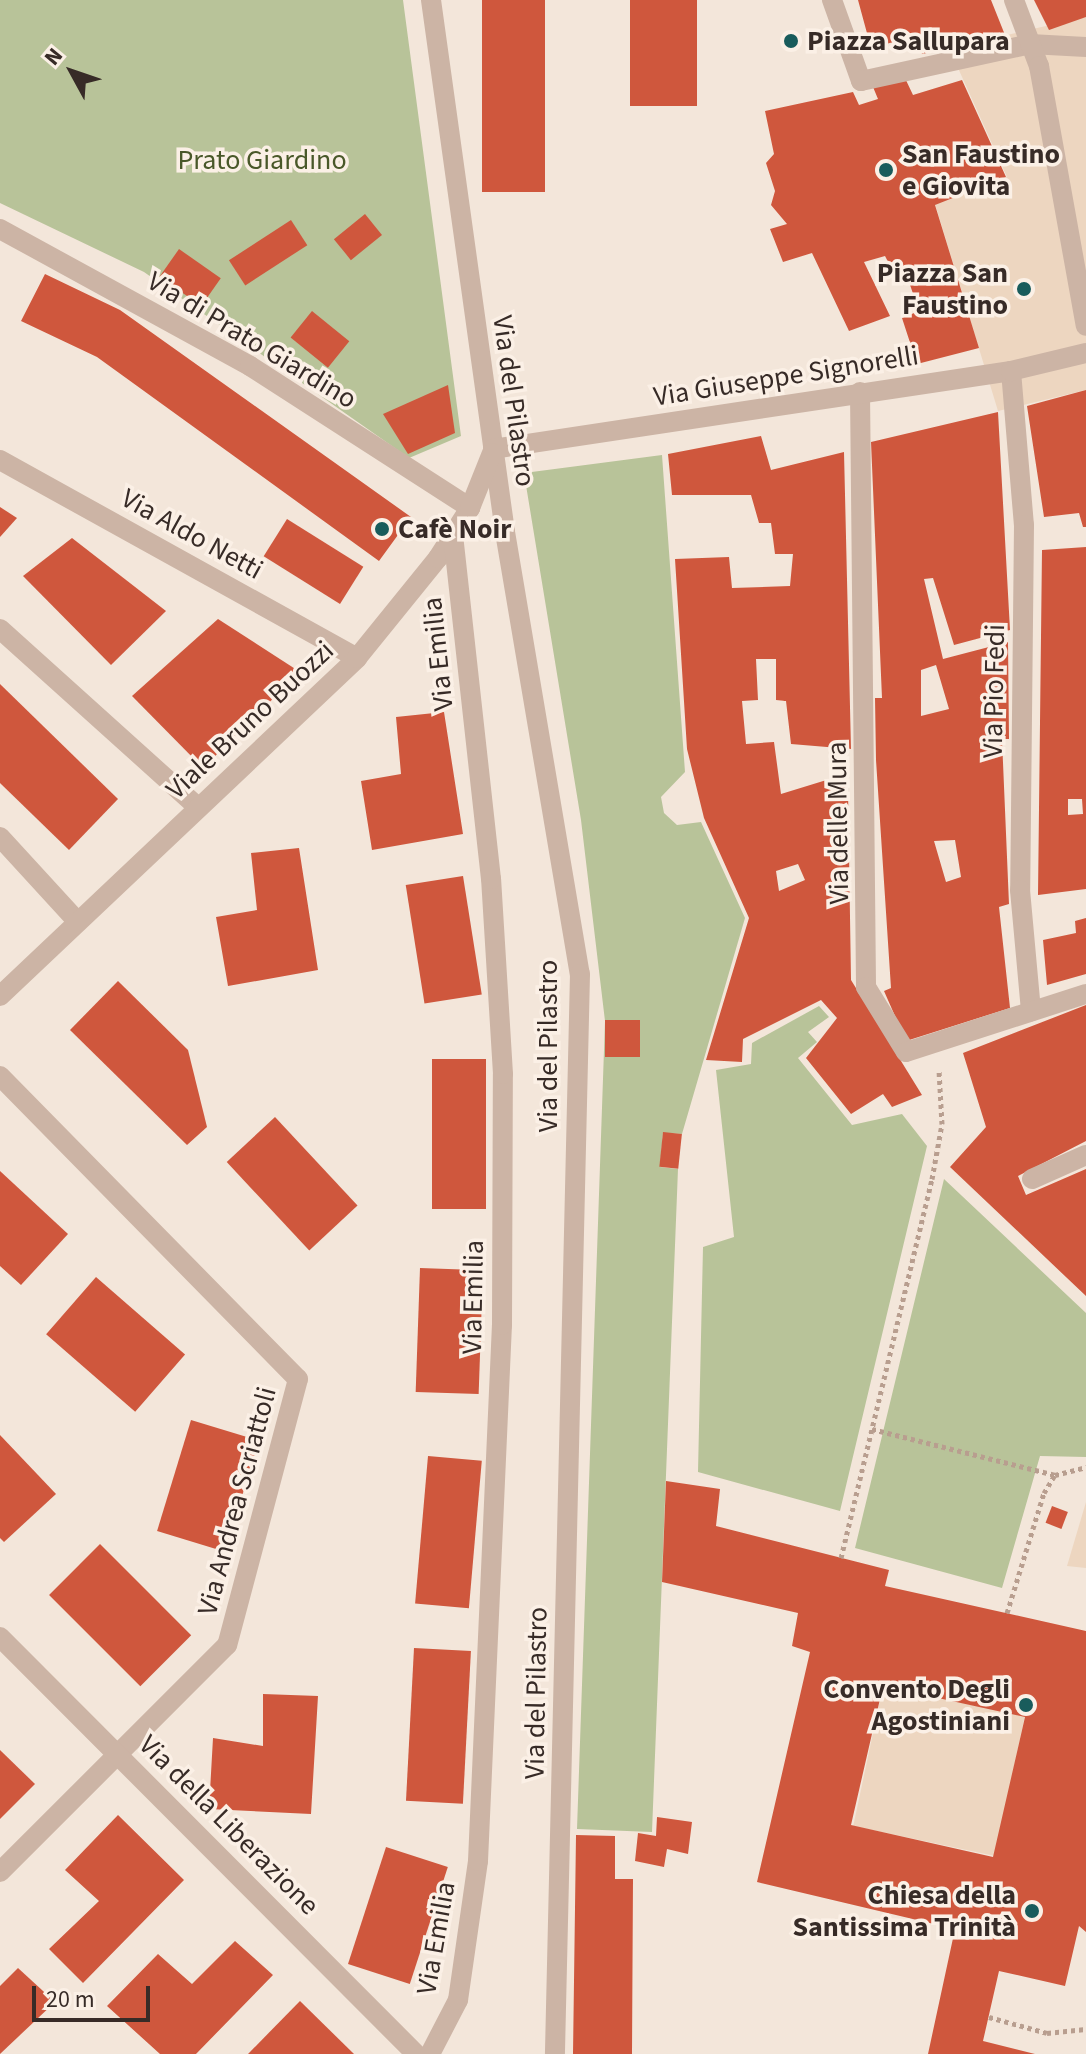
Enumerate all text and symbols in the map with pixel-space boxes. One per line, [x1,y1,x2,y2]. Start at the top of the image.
place label: Piazza Sallupara [807,24,1010,58]
north arrow [32,32,112,112]
marker: Piazza Sallupara [782,32,800,50]
text: N [37,41,71,72]
place label: San Faustino e Giovita [902,137,1060,203]
park label: Prato Giardino [177,143,347,177]
marker: San Faustino e Giovita [877,161,895,179]
place label: Piazza San Faustino [877,256,1008,322]
street label: Via di Prato Giardino [141,264,363,416]
marker: Piazza San Faustino [1015,280,1033,298]
street label: Via del Pilastro [485,313,543,489]
street label: Via Giuseppe Signorelli [651,338,921,414]
street label: Via Aldo Netti [115,481,269,587]
place label: Cafè Noir [398,512,511,546]
marker: Cafè Noir [373,520,391,538]
street label: Via Emilia [415,596,461,712]
street label: Via Pio Fedi [976,624,1012,758]
street label: Viale Bruno Buozzi [159,634,341,806]
street label: Via delle Mura [820,741,856,905]
street label: Via del Pilastro [531,960,565,1132]
street label: Via Emilia [455,1240,491,1354]
street label: Via Andrea Scriattoli [190,1383,284,1619]
street label: Via del Pilastro [518,1607,554,1779]
place label: Convento Degli Agostiniani [823,1672,1010,1738]
marker: Convento Degli Agostiniani [1017,1696,1035,1714]
street label: Via della Liberazione [132,1728,326,1922]
place label: Chiesa della Santissima Trinità [792,1878,1016,1944]
street label: Via Emilia [410,1879,462,1997]
marker: Chiesa della Santissima Trinità [1023,1902,1041,1920]
scale bar [36,1970,154,2020]
text: 20 m [46,1982,95,2017]

